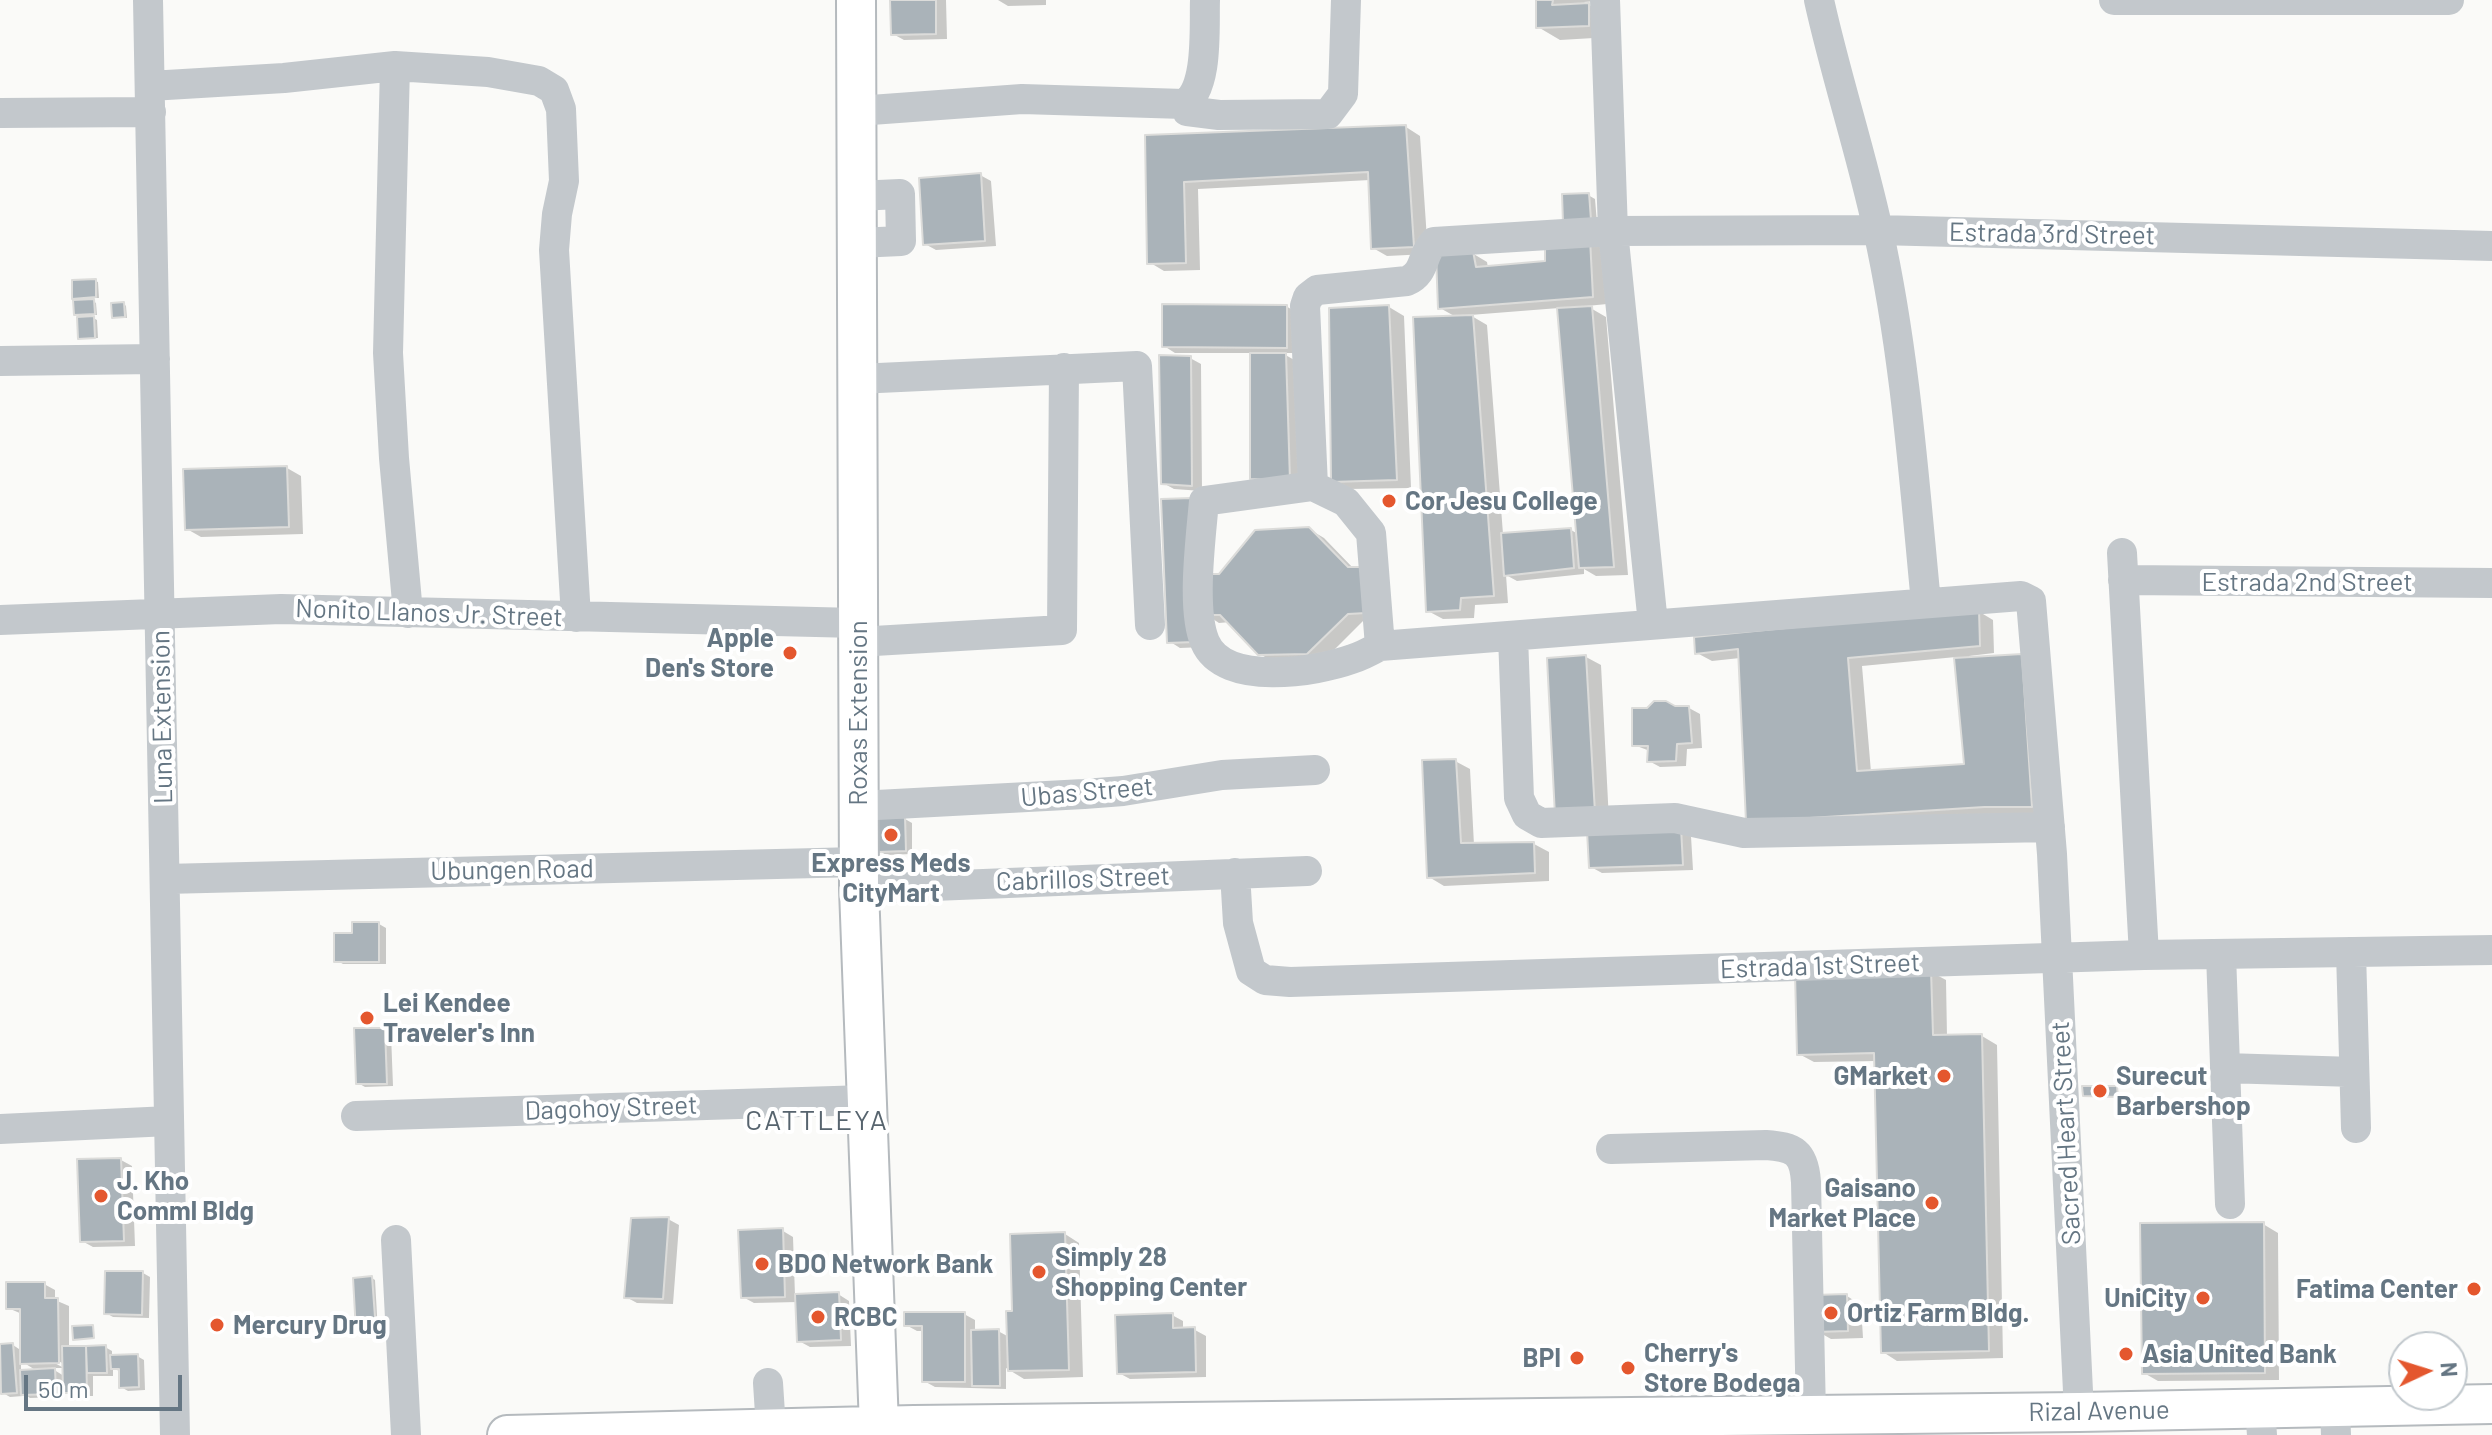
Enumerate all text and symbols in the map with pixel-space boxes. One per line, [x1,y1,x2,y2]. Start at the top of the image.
street label: Estrada 3rd Street [1949,217,2155,251]
place label: Cor Jesu College [1405,485,1598,517]
marker: Cor Jesu College [1380,492,1398,510]
street label: Estrada 2nd Street [2201,566,2413,598]
street label: Nonito Llanos Jr. Street [295,593,563,633]
street label: Roxas Extension [842,620,874,806]
place label: Apple Den's Store [645,622,774,684]
street label: Luna Extension [145,630,179,804]
marker: Apple Den's Store [781,644,799,662]
street label: Ubas Street [1019,771,1155,813]
marker: Express Meds CityMart [882,826,900,844]
place label: Express Meds CityMart [811,847,971,908]
street label: Ubungen Road [430,853,594,887]
street label: Cabrillos Street [996,860,1170,898]
street label: Estrada 1st Street [1719,947,1921,985]
place label: Lei Kendee Traveler's Inn [383,987,535,1048]
marker: Lei Kendee Traveler's Inn [358,1009,376,1027]
street label: Sacred Heart Street [2045,1020,2087,1246]
place label: GMarket [1833,1060,1928,1092]
place label: Surecut Barbershop [2116,1060,2251,1122]
marker: GMarket [1935,1067,1953,1085]
marker: Surecut Barbershop [2091,1082,2109,1100]
street label: Dagohoy Street [524,1089,698,1127]
district label: CATTLEYA [745,1104,889,1138]
place label: J. Kho Comml Bldg [117,1165,254,1226]
place label: Gaisano Market Place [1769,1172,1916,1234]
marker: J. Kho Comml Bldg [92,1187,110,1205]
marker: Gaisano Market Place [1923,1194,1941,1212]
place label: Simply 28 Shopping Center [1055,1241,1247,1302]
place label: BDO Network Bank [778,1248,993,1280]
marker: BDO Network Bank [753,1255,771,1273]
marker: Simply 28 Shopping Center [1030,1263,1048,1281]
place label: Fatima Center [2296,1273,2458,1305]
marker: Fatima Center [2465,1280,2483,1298]
place label: UniCity [2104,1282,2187,1314]
marker: UniCity [2194,1289,2212,1307]
place label: Ortiz Farm Bldg. [1847,1297,2029,1329]
place label: RCBC [834,1301,898,1333]
marker: Ortiz Farm Bldg. [1822,1304,1840,1322]
marker: RCBC [809,1308,827,1326]
place label: Mercury Drug [233,1309,387,1341]
marker: Mercury Drug [208,1316,226,1334]
north arrow [2388,1331,2468,1411]
place label: Cherry's Store Bodega [1644,1337,1800,1398]
place label: Asia United Bank [2142,1338,2337,1370]
place label: BPI [1523,1342,1561,1374]
marker: Asia United Bank [2117,1345,2135,1363]
marker: BPI [1568,1349,1586,1367]
scale bar [28,1359,186,1409]
marker: Cherry's Store Bodega [1619,1359,1637,1377]
text: N [2436,1361,2463,1378]
text: 50 m [38,1374,89,1403]
street label: Rizal Avenue [2028,1394,2170,1428]

